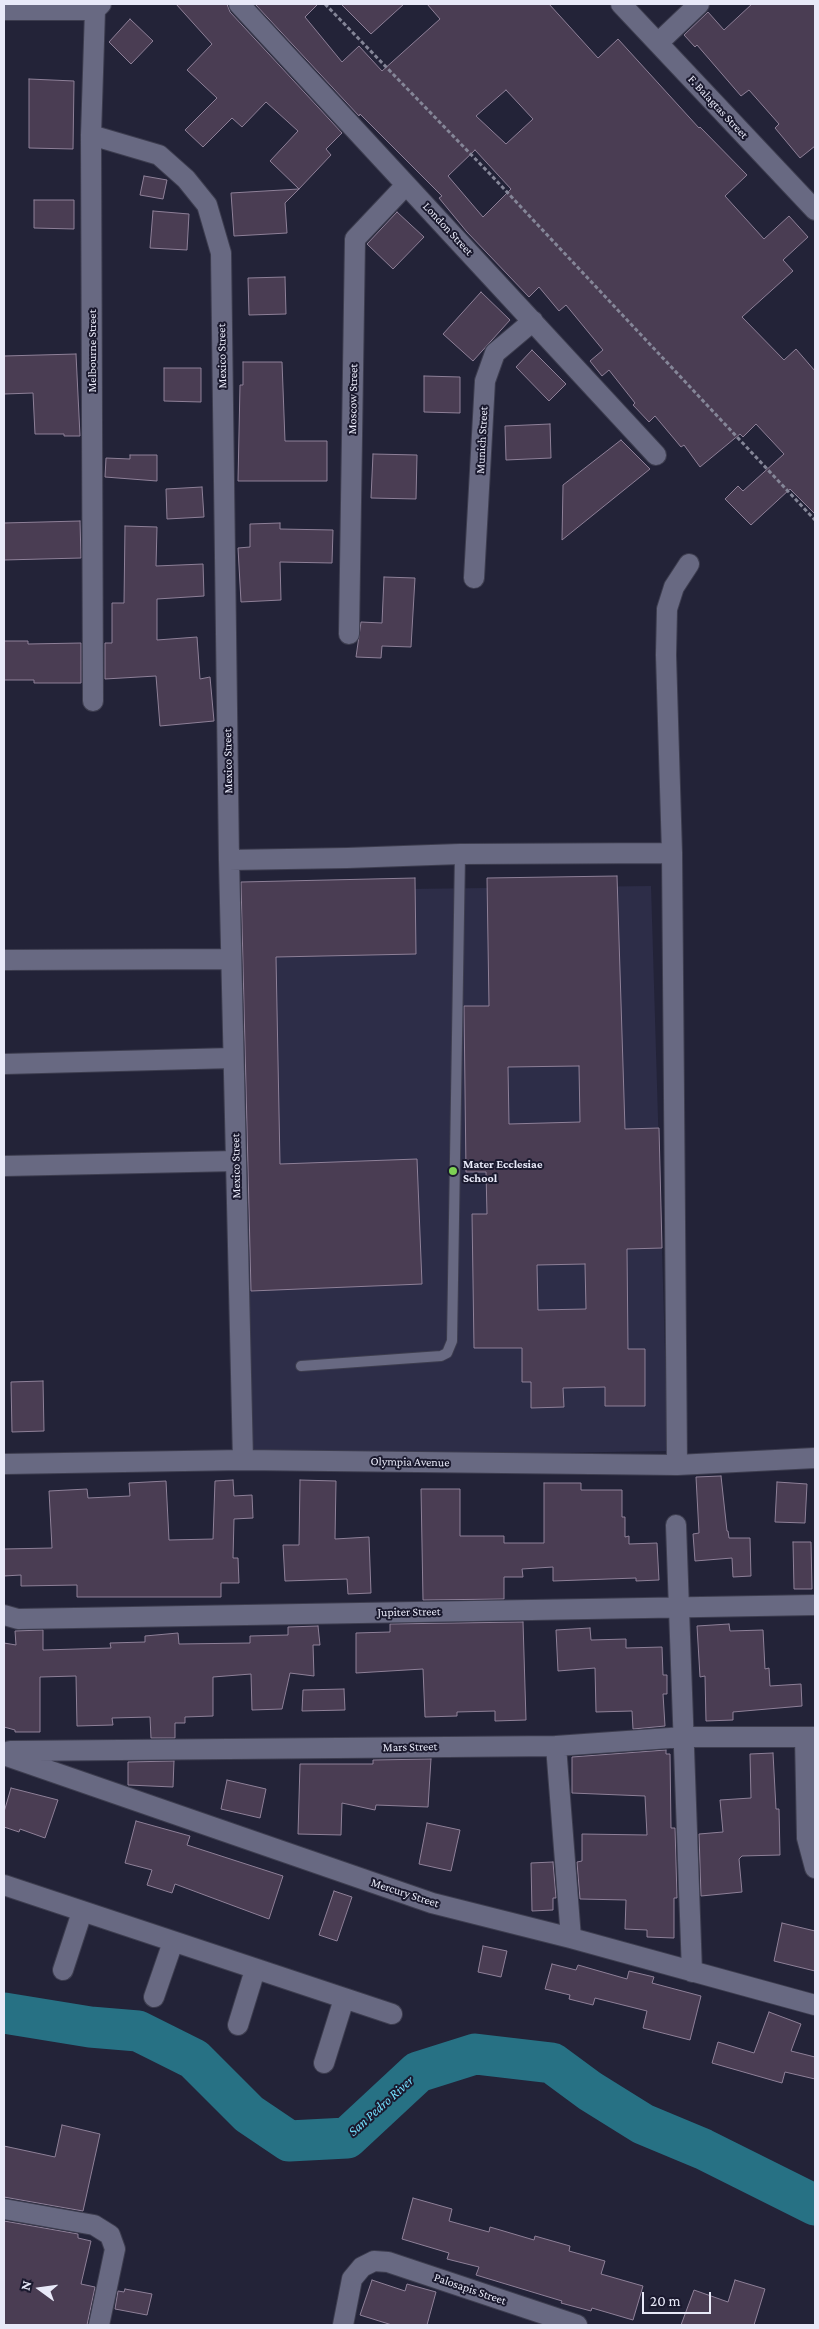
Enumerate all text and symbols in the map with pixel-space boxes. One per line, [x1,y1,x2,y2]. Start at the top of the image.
street label: F. Balagtas Street [685,72,751,142]
street label: London Street [420,199,476,259]
street label: Melbourne Street [85,309,99,393]
street label: Mexico Street [214,323,230,389]
street label: Moscow Street [345,364,361,434]
street label: Munich Street [473,406,491,474]
street label: Mexico Street [220,728,236,794]
street label: Mexico Street [228,1133,244,1199]
place label: Mater Ecclesiae School [463,1157,542,1185]
marker: Mater Ecclesiae School [447,1165,459,1177]
street label: Olympia Avenue [370,1454,450,1470]
street label: Jupiter Street [377,1604,441,1620]
street label: Mars Street [382,1739,438,1755]
street label: Mercury Street [369,1875,441,1911]
water label: San Pedro River [345,2072,417,2140]
north arrow [15,2264,65,2314]
street label: Palosapis Street [432,2270,508,2308]
text: N [17,2279,34,2292]
scale bar [644,2282,713,2314]
text: 20 m [650,2293,681,2309]

